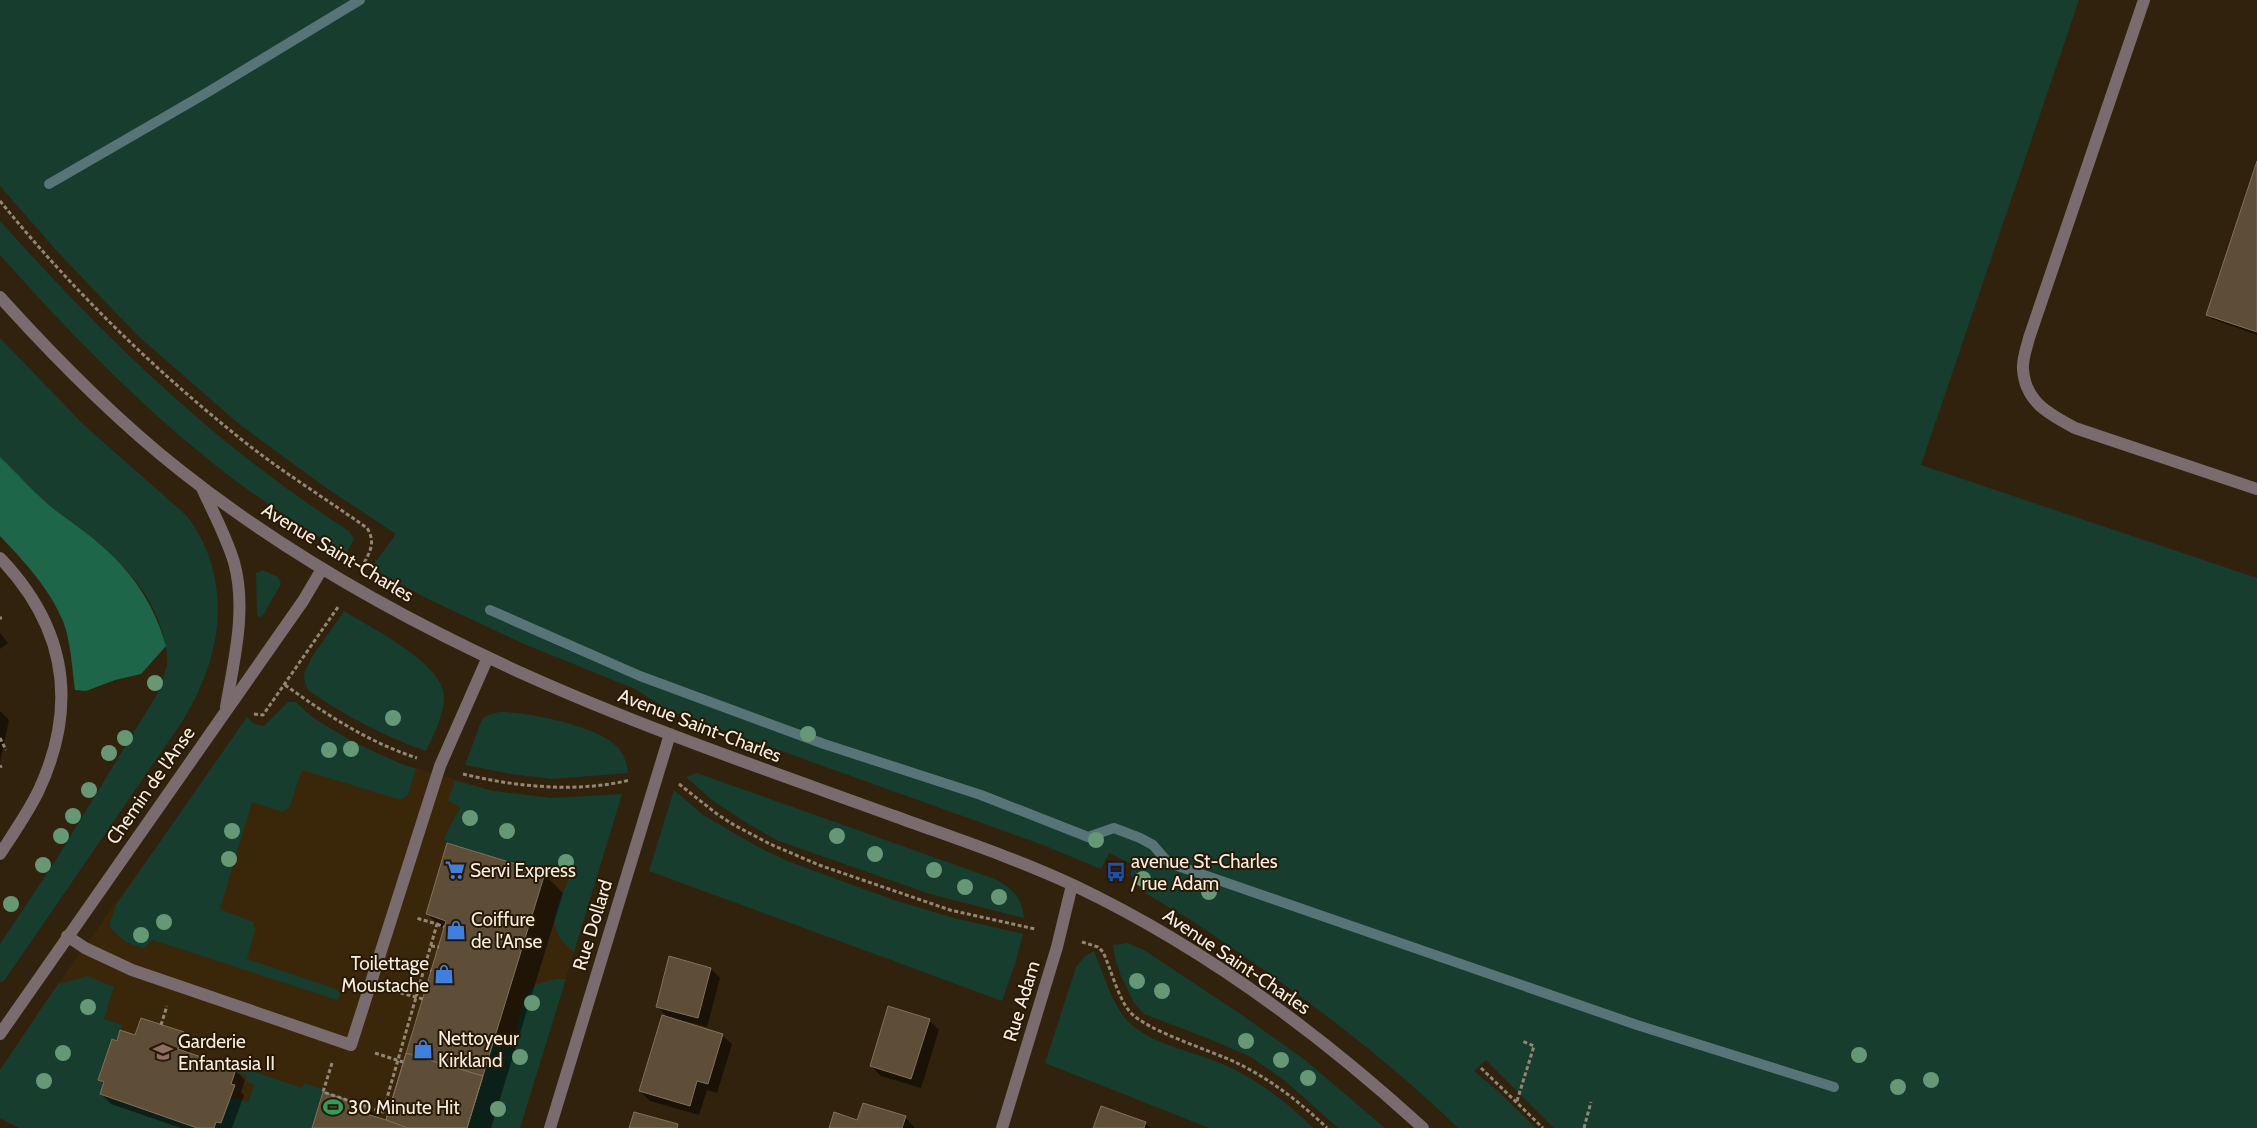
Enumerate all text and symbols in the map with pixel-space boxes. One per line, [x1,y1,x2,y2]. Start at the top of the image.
street label: Avenue Saint-Charles [258,498,418,607]
street label: Avenue Saint-Charles [615,684,785,767]
street label: Chemin de l'Anse [101,722,200,849]
place label: avenue St-Charles / rue Adam [1130,850,1278,895]
supermarket icon: Servi Express [444,859,466,881]
place label: Servi Express [470,859,576,882]
bus stop icon: avenue St-Charles / rue Adam [1105,861,1127,883]
street label: Rue Dollard [568,877,617,973]
street label: Avenue Saint-Charles [1159,904,1315,1019]
place label: Coiffure de l'Anse [471,908,543,953]
shop icon: Coiffure de l'Anse [445,919,467,941]
place label: Toilettage Moustache [341,952,429,997]
street label: Rue Adam [998,958,1045,1044]
shop icon: Toilettage Moustache [433,963,455,985]
place label: Nettoyeur Kirkland [438,1027,519,1072]
place label: Garderie Enfantasia II [178,1030,275,1075]
shop icon: Nettoyeur Kirkland [412,1038,434,1060]
school or university icon: Garderie Enfantasia II [152,1041,174,1063]
sports icon: 30 Minute Hit [322,1096,344,1118]
place label: 30 Minute Hit [348,1096,460,1119]

